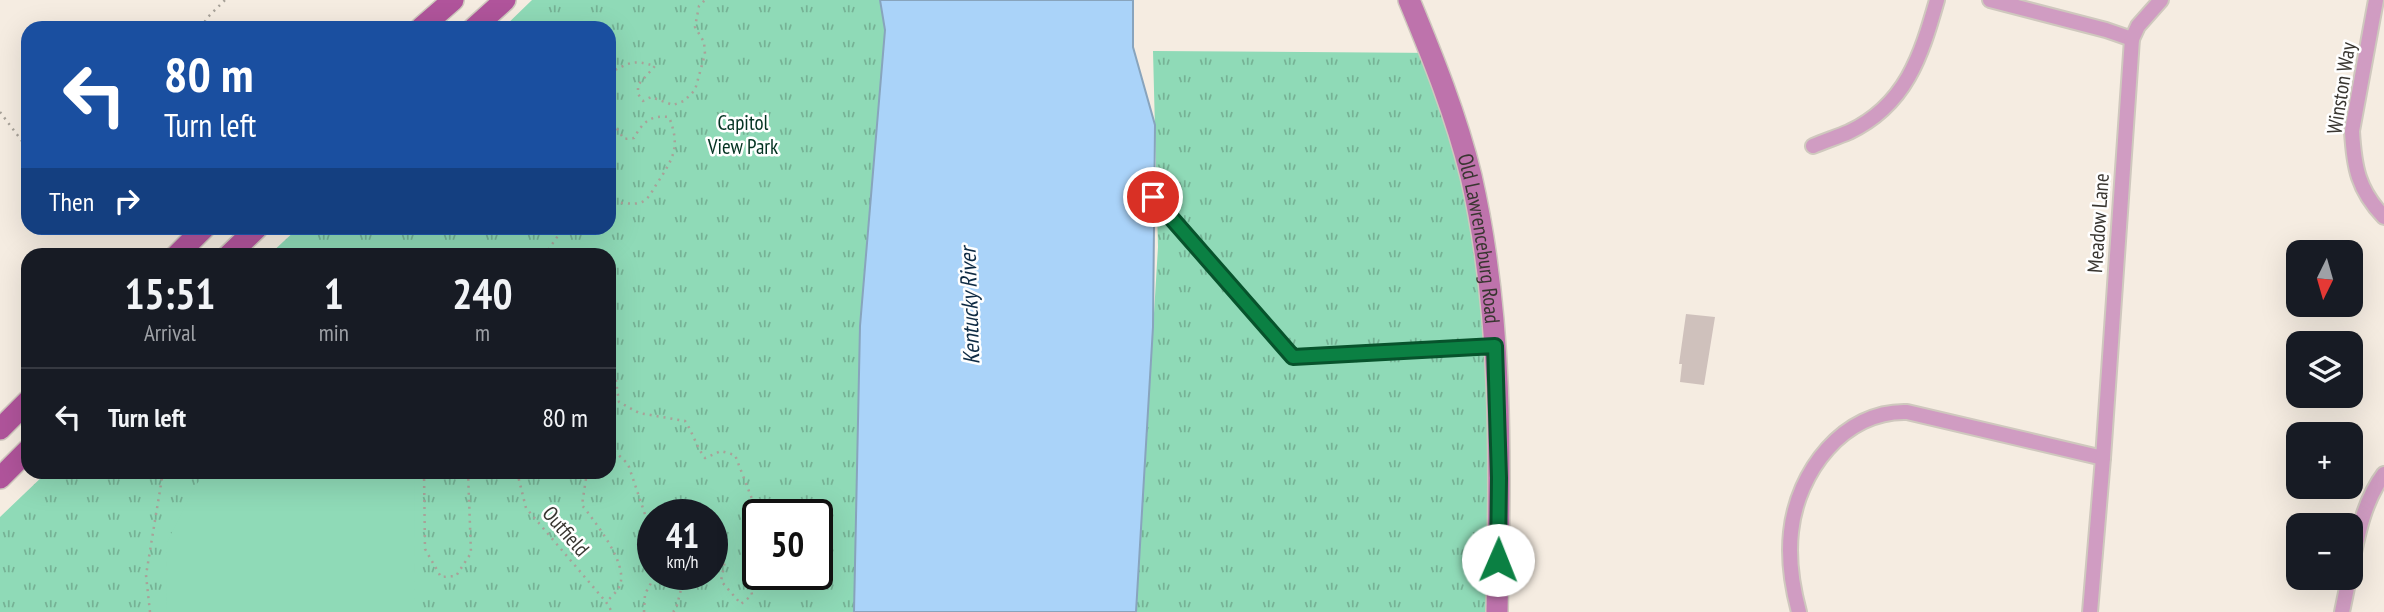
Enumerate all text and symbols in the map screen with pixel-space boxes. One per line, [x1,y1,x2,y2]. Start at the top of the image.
street label: Winston Way [2320,40,2362,136]
text: 80 m [164,42,253,106]
icon: left [49,49,140,140]
text: Turn left [164,104,256,146]
park label: Capitol View Park [707,109,778,160]
street label: Old Lawrenceburg Road [1452,150,1507,325]
pin [1123,167,1183,227]
street label: Meadow Lane [2081,172,2115,274]
icon: arrive [1134,178,1172,216]
icon: right [108,182,146,220]
text: Then [49,185,94,218]
north arrow [2286,240,2362,317]
map controls [2286,240,2363,590]
water label: Kentucky River [952,243,986,365]
text: 15:51 [124,266,215,321]
text: 1 [324,266,344,321]
text: 240 [452,266,513,321]
text: Arrival [144,318,196,347]
text: min [319,318,349,347]
text: m [475,318,490,347]
button: layers [2286,331,2363,408]
icon: left [49,398,87,436]
text: Turn left [108,401,186,434]
text: 80 m [542,401,588,434]
button: + [2286,422,2363,499]
speed limit sign: 50 [742,499,833,590]
street label: Outfield [537,500,595,562]
text: 41 [666,512,699,558]
button: − [2286,513,2363,590]
position arrow [1461,523,1535,597]
text: km/h [667,550,698,573]

